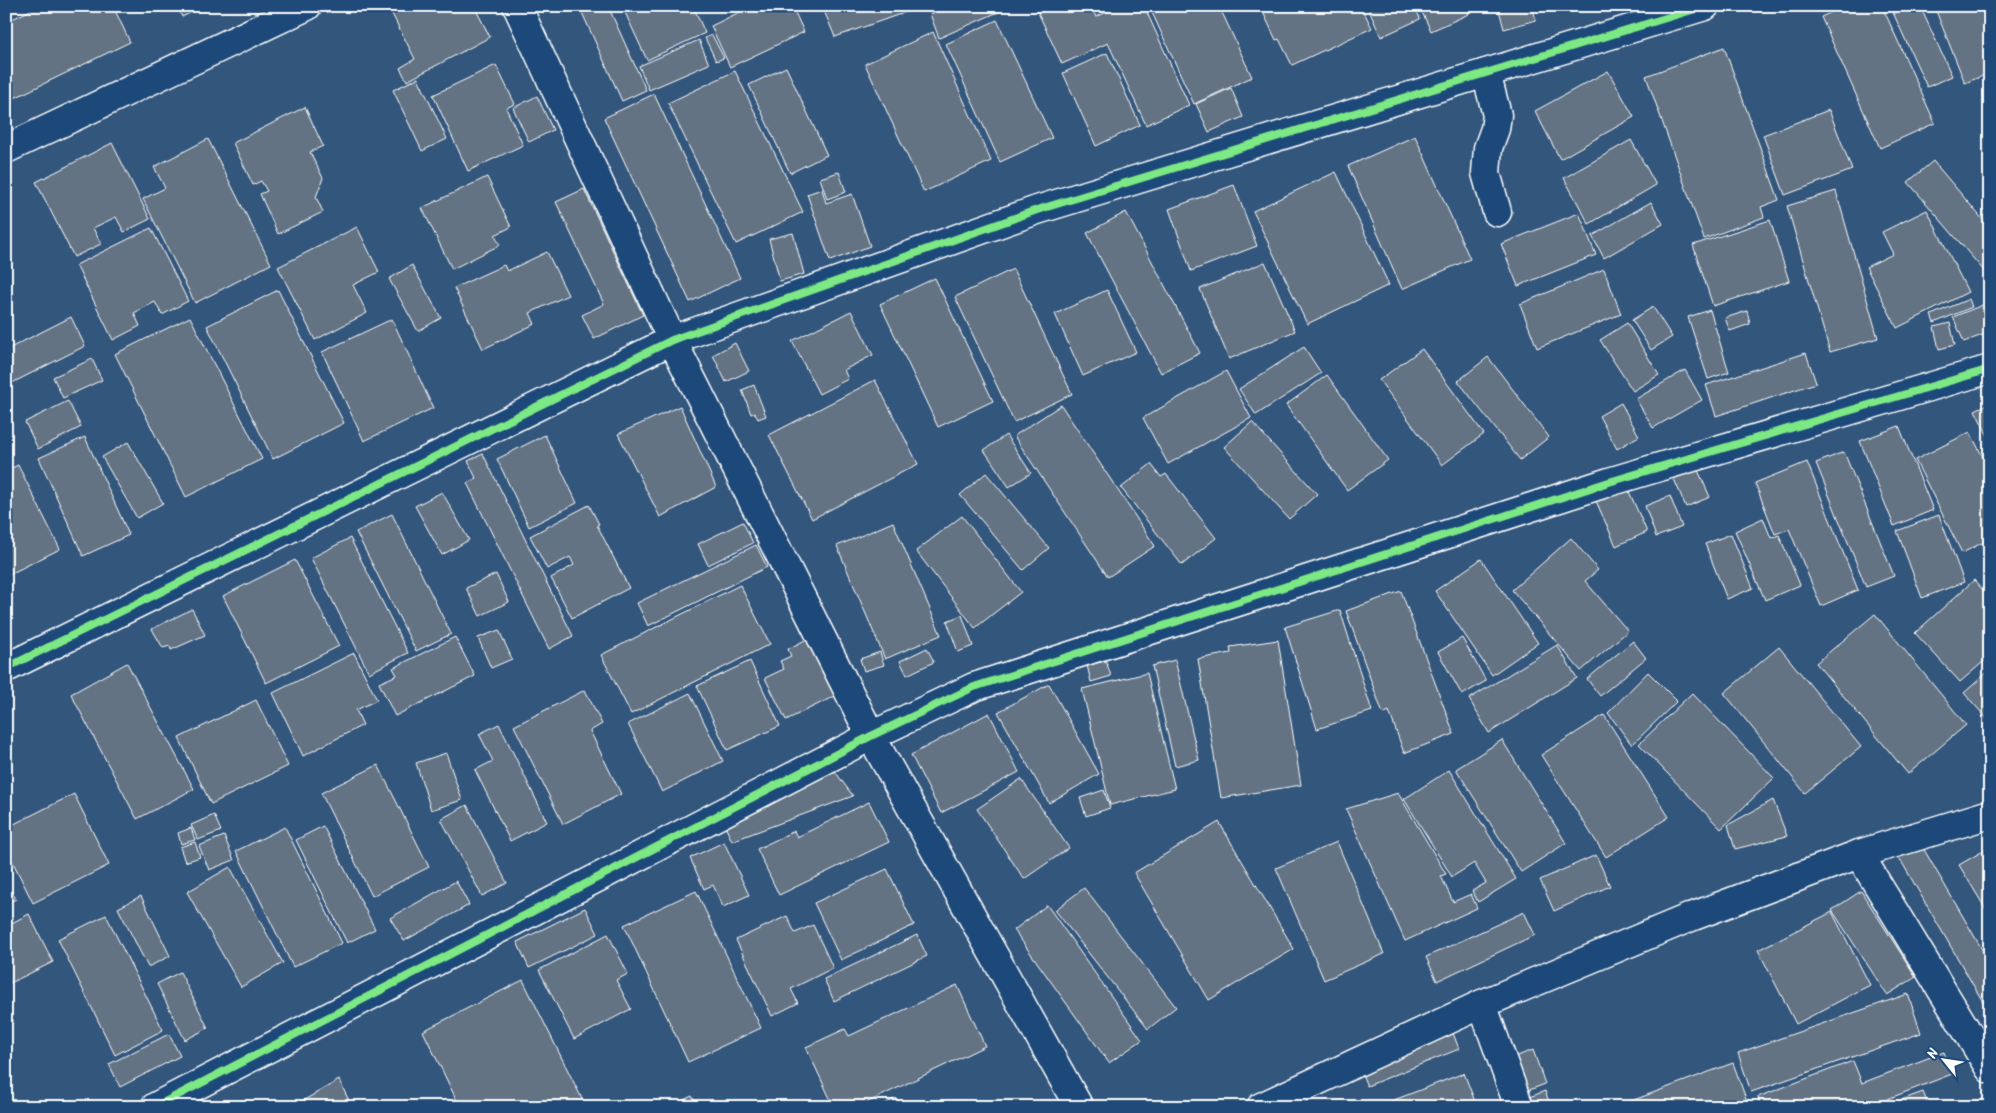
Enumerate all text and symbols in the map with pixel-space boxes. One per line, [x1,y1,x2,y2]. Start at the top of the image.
north arrow [1918,1036,1968,1086]
text: N [1922,1045,1945,1063]

